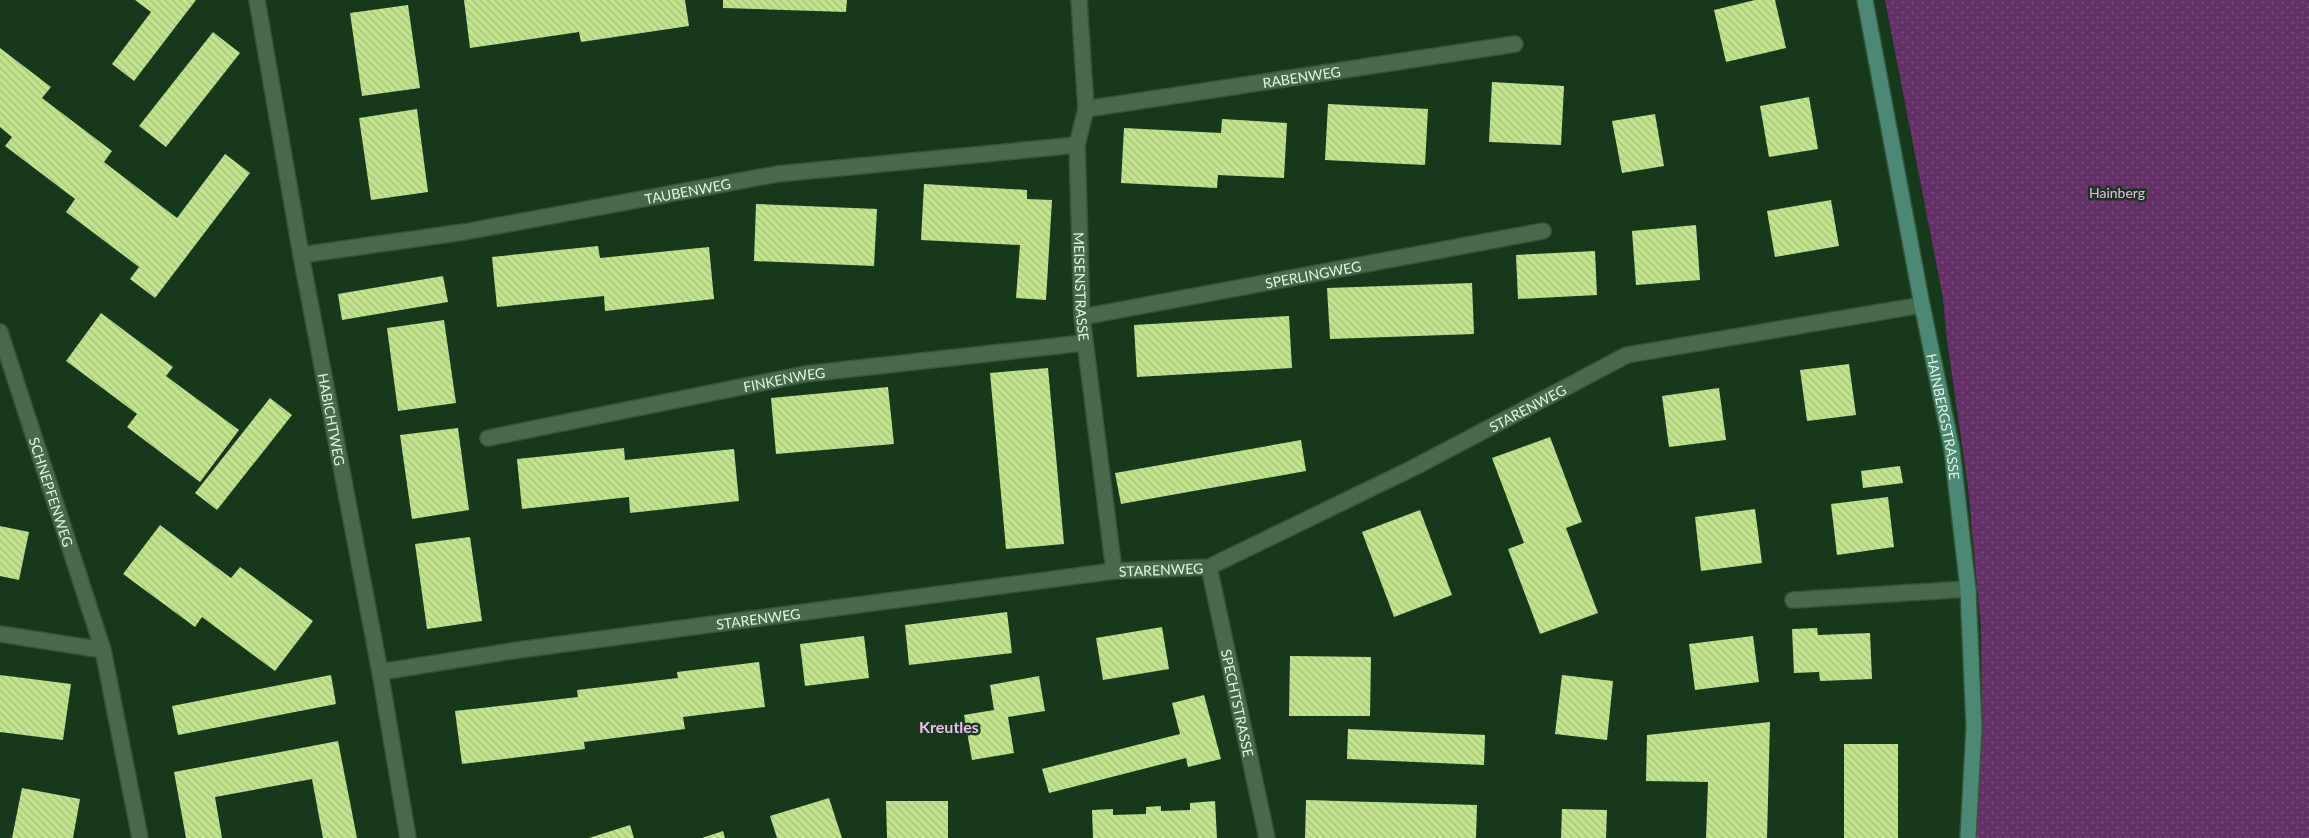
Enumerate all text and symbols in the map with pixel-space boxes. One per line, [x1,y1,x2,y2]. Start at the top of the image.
street label: RABENWEG [1261,62,1342,91]
street label: TAUBENWEG [643,174,732,207]
park label: Hainberg [2089,184,2145,201]
street label: MEISENSTRASSE [1071,232,1093,342]
street label: SPERLINGWEG [1264,257,1363,291]
street label: HAINBERGSTRASSE [1924,352,1964,481]
street label: FINKENWEG [742,363,826,395]
street label: HABICHTWEG [315,371,349,467]
street label: STARENWEG [1486,380,1569,435]
street label: SCHNEPFENWEG [26,435,77,549]
street label: STARENWEG [1118,559,1204,579]
street label: STARENWEG [715,604,801,632]
street label: SPECHTSTRASSE [1218,648,1258,758]
district label: Kreutles [919,717,979,736]

